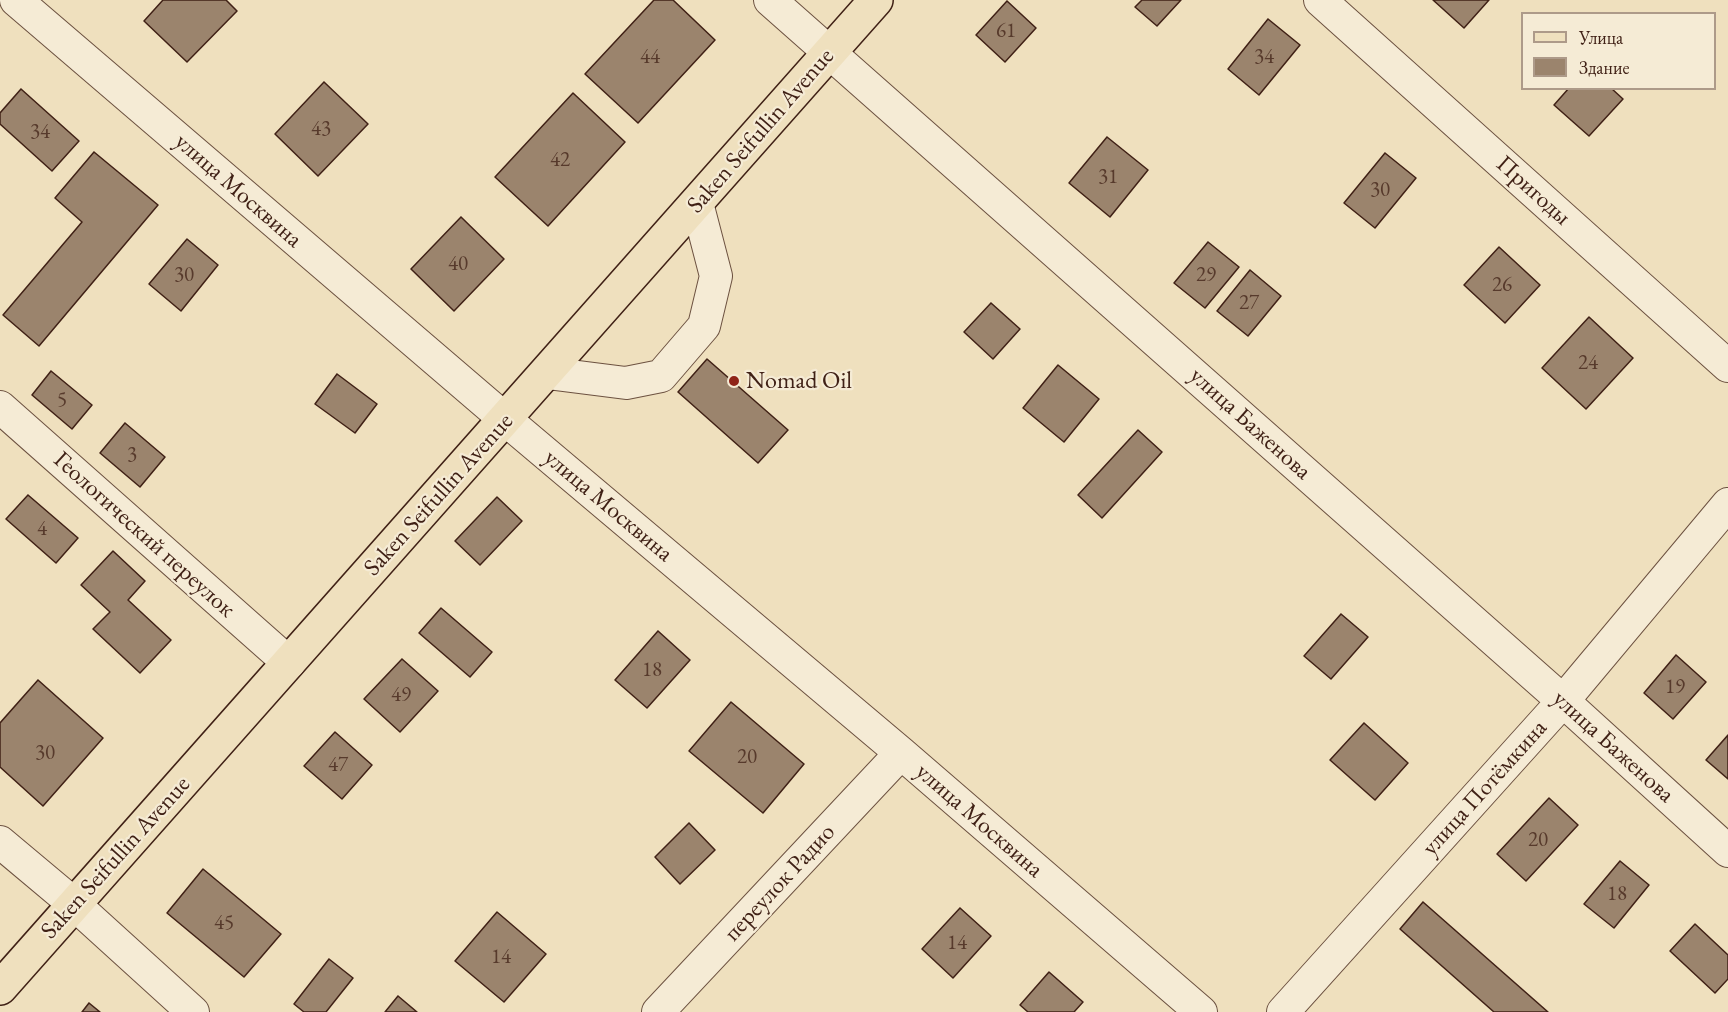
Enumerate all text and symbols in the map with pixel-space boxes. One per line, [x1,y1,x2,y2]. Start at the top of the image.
legend [1521,12,1716,90]
house number: 61 [996,18,1016,44]
text: Улица [1579,26,1623,49]
street label: Saken Seifullin Avenue [681,43,841,219]
house number: 44 [640,44,660,70]
house number: 34 [1254,44,1274,70]
text: Здание [1579,56,1629,79]
house number: 43 [311,116,331,142]
house number: 34 [30,119,50,145]
street label: улица Москвина [168,128,308,254]
house number: 42 [550,147,570,173]
street label: Пригоды [1490,150,1576,232]
house number: 31 [1098,164,1118,190]
house number: 30 [1370,177,1390,203]
house number: 40 [448,251,468,277]
house number: 30 [174,262,194,288]
house number: 29 [1196,262,1216,288]
house number: 26 [1492,272,1512,298]
house number: 27 [1239,290,1259,316]
house number: 24 [1578,350,1598,376]
street label: улица Баженова [1183,362,1317,486]
place label: Nomad Oil [746,367,852,395]
marker: Nomad Oil [727,374,741,388]
house number: 5 [57,387,67,413]
street label: Saken Seifullin Avenue [358,408,520,582]
house number: 3 [127,442,137,468]
street label: улица Москвина [538,444,678,568]
street label: Геологический переулок [47,446,241,624]
house number: 4 [37,516,47,542]
house number: 18 [642,657,662,683]
house number: 19 [1665,674,1685,700]
house number: 49 [391,682,411,708]
street label: улица Баженова [1546,685,1680,809]
street label: улица Потёмкина [1416,714,1554,862]
house number: 30 [35,740,55,766]
house number: 20 [737,744,757,770]
house number: 47 [328,752,348,778]
street label: улица Москвина [909,758,1049,884]
street label: Saken Seifullin Avenue [35,771,197,945]
street label: переулок Радио [718,818,842,948]
house number: 20 [1528,827,1548,853]
house number: 18 [1607,881,1627,907]
house number: 45 [214,910,234,936]
house number: 14 [947,930,967,956]
house number: 14 [491,944,511,970]

